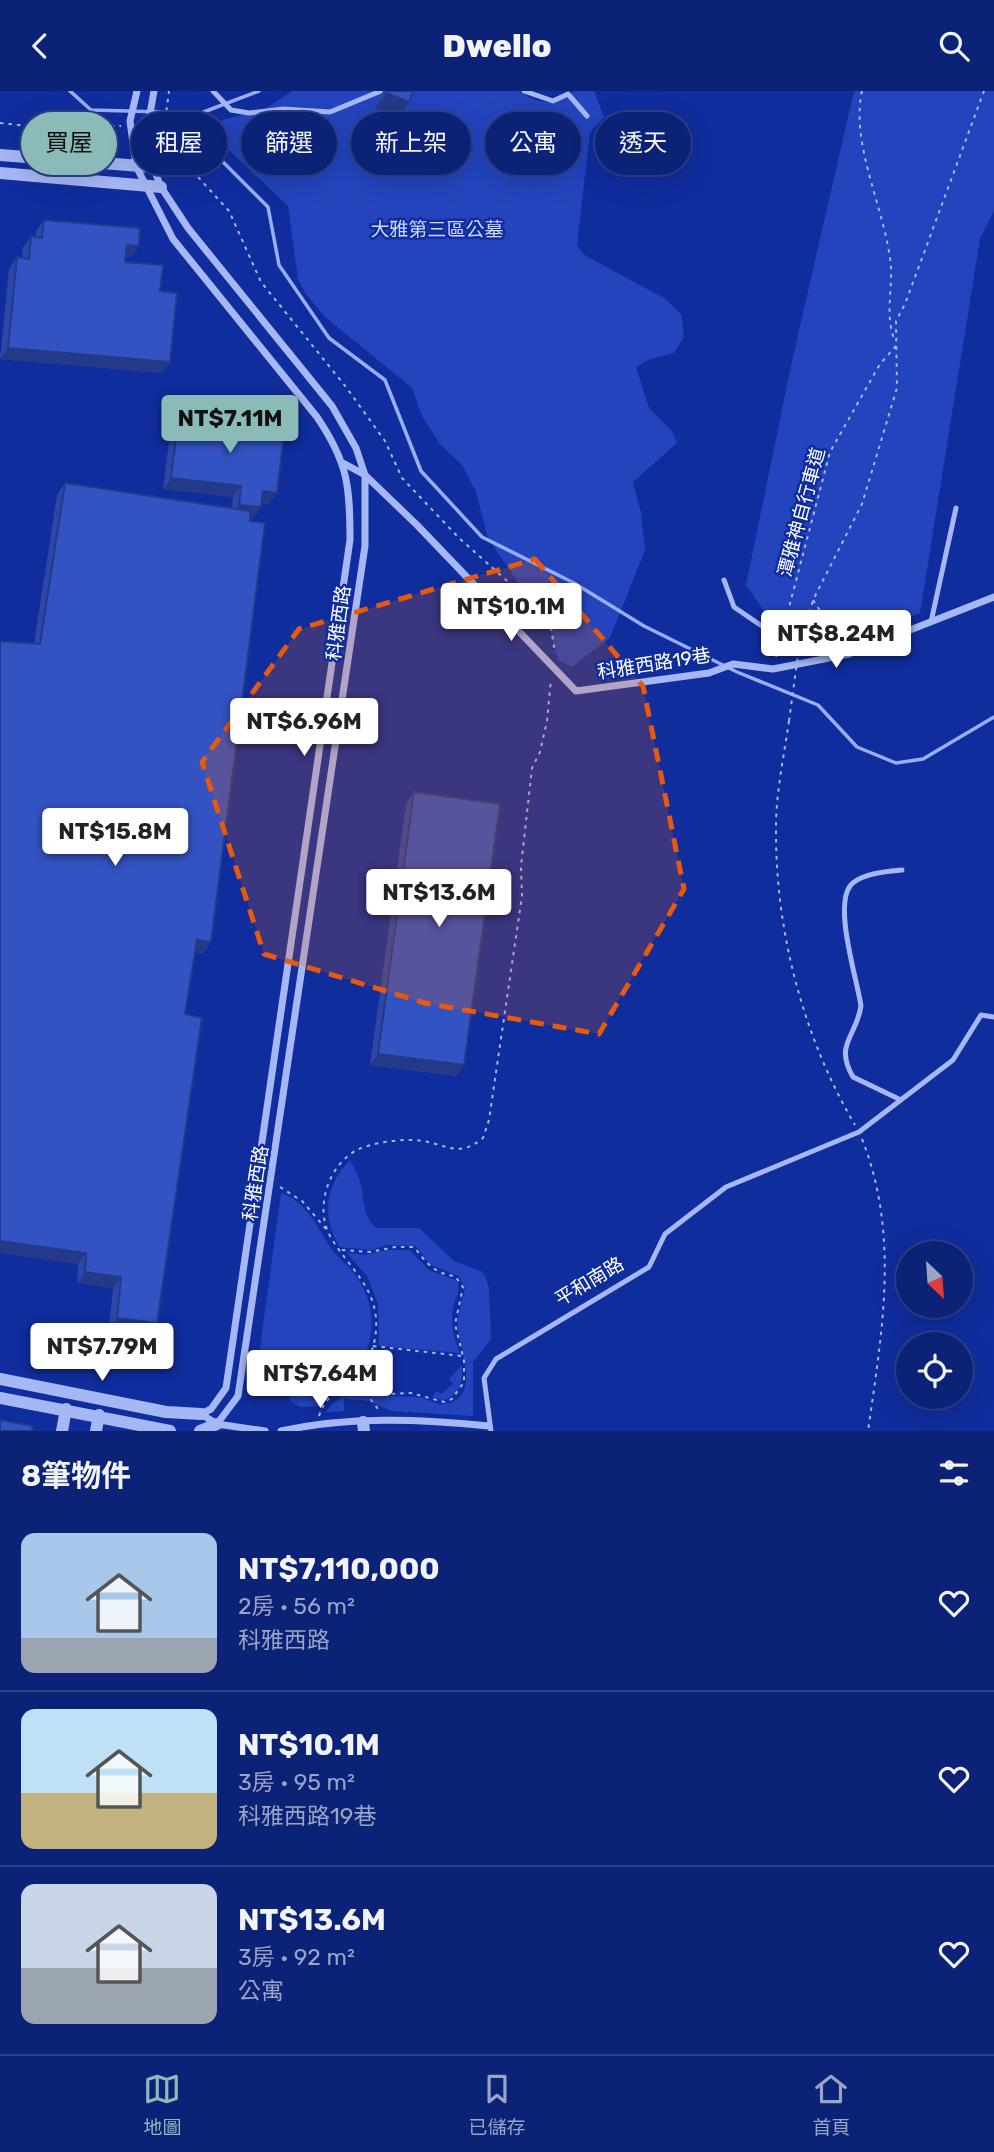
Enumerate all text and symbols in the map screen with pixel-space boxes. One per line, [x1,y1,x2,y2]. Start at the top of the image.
icon: back [21,27,59,65]
text: Dwello [442,27,552,65]
icon: search [935,27,973,65]
chip: 買屋 [21,112,117,175]
chip: 租屋 [131,112,227,175]
chip: 篩選 [241,112,337,175]
chip: 新上架 [351,112,471,175]
chip: 公寓 [485,112,581,175]
chip: 透天 [595,112,691,175]
park label: 大雅第三區公墓 [370,218,504,241]
pin: NT$7.11M [158,395,302,455]
text: NT$7.11M [177,404,283,432]
street label: 潭雅神自行車道 [773,445,830,579]
pin: NT$10.1M [439,583,583,643]
street label: 科雅西路 [322,584,355,662]
text: NT$10.1M [457,592,565,620]
pin: NT$8.24M [764,611,908,670]
text: NT$8.24M [777,619,895,647]
street label: 科雅西路19巷 [596,643,712,684]
pin: NT$6.96M [232,699,376,758]
text: NT$6.96M [246,707,362,735]
pin: NT$15.8M [43,809,187,868]
text: NT$15.8M [58,817,172,845]
pin: NT$13.6M [367,869,511,929]
text: NT$13.6M [382,878,496,906]
street label: 科雅西路 [238,1144,273,1222]
north arrow [896,1241,973,1318]
map controls [896,1241,973,1409]
street label: 平和南路 [551,1252,628,1311]
pin: NT$7.79M [30,1323,174,1383]
text: NT$7.79M [46,1332,158,1360]
button: locate [896,1332,973,1409]
pin: NT$7.64M [248,1351,392,1410]
text: NT$7.64M [263,1359,377,1387]
icon: filters [935,1454,973,1492]
text: 8筆物件 [21,1458,131,1494]
text: NT$7,110,000 [238,1551,440,1587]
icon: home [77,1561,161,1645]
icon: heart [935,1584,973,1622]
text: 2房 · 56 m² [238,1592,355,1620]
text: 科雅西路 [238,1626,330,1654]
text: NT$10.1M [238,1727,380,1763]
icon: home [77,1737,161,1821]
icon: heart [935,1760,973,1798]
text: 3房 · 95 m² [238,1768,355,1796]
text: 科雅西路19巷 [238,1802,376,1830]
text: NT$13.6M [238,1902,386,1938]
icon: home [77,1912,161,1996]
icon: heart [935,1935,973,1973]
text: 3房 · 92 m² [238,1943,355,1971]
text: 公寓 [238,1977,284,2005]
tab: 地圖 [143,2070,182,2139]
tab: 已儲存 [468,2070,526,2139]
tab: 首頁 [812,2070,851,2139]

